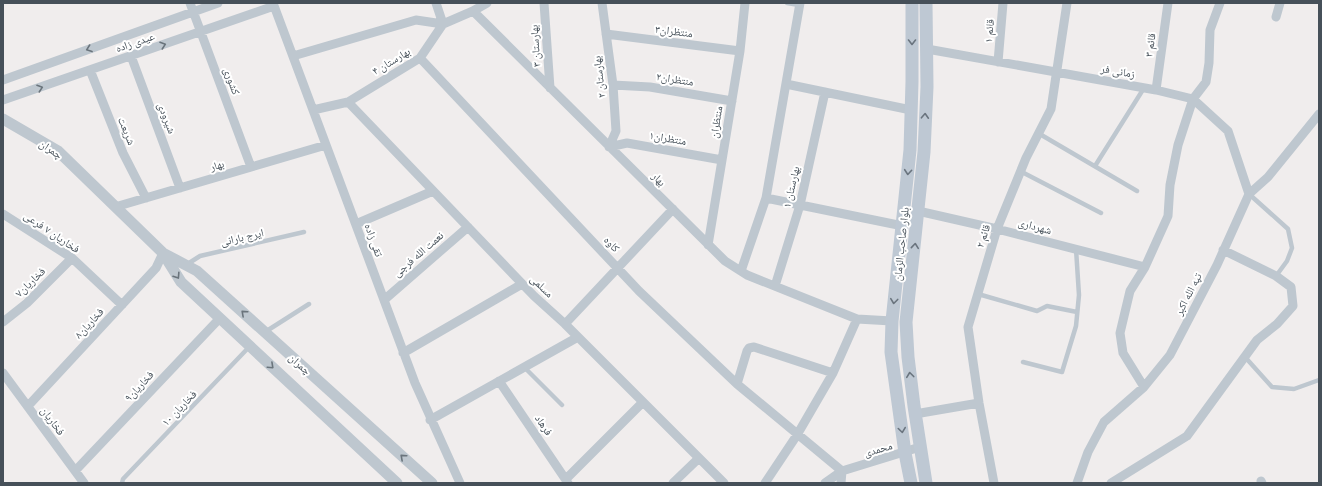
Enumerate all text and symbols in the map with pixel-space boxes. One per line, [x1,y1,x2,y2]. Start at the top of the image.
street label: قائم ۱ [982,18,998,44]
street label: منتظران۳ [654,23,693,40]
street label: بهارستان ۳ [528,24,543,68]
street label: عیدی زاده [114,30,157,55]
street label: قائم ۳ [1142,32,1160,58]
one-way arrow [908,39,916,45]
one-way arrow [159,41,166,50]
one-way arrow [86,45,93,53]
street label: بهارستان ۴ [370,45,413,78]
street label: بهارستان ۲ [590,55,609,99]
street label: زمانی فر [1099,62,1136,81]
street label: کشوری [221,66,243,97]
street label: منتظران۲ [655,70,694,89]
one-way arrow [36,84,43,92]
street label: شیرودی [155,101,178,136]
street label: منتظران [708,105,725,139]
one-way arrow [921,113,930,119]
street label: شریعت [115,115,138,147]
street label: منتظران۱ [648,129,688,148]
street label: چمران [37,137,65,162]
street label: بهار [208,157,226,174]
street label: بهارستان ۱ [780,165,803,209]
street label: بهار [648,169,668,189]
one-way arrow [903,169,912,175]
street label: بلوار صاحب الزمان [891,206,912,282]
street label: فخاریان ۷ فرعی [21,209,82,256]
street label: شهرداری [1017,216,1053,237]
street label: تقی زاده [362,222,386,259]
street label: قائم ۲ [974,222,994,250]
street label: ایرج بارانی [219,226,265,249]
street label: نعمت الله فرجی [390,229,446,280]
street label: کاوه [601,234,622,255]
one-way arrow [910,243,919,249]
street label: فخاریان۷ [13,265,48,300]
street label: تپه الله اکبر [1172,270,1205,318]
one-way arrow [173,272,180,279]
street label: مسلمی [527,272,556,300]
one-way arrow [890,298,899,304]
street label: فخاریان۸ [72,305,107,341]
one-way arrow [241,311,249,318]
street label: چمران [286,351,313,378]
one-way arrow [266,361,274,369]
street label: فخاریان۹ [122,368,157,404]
one-way arrow [906,372,915,378]
street label: فخاریان ۱۰ [159,388,200,429]
street label: فخاریان [38,405,67,438]
street label: فرهاد [532,413,555,438]
one-way arrow [897,427,906,433]
street label: محمدی [862,439,894,460]
one-way arrow [400,454,408,462]

